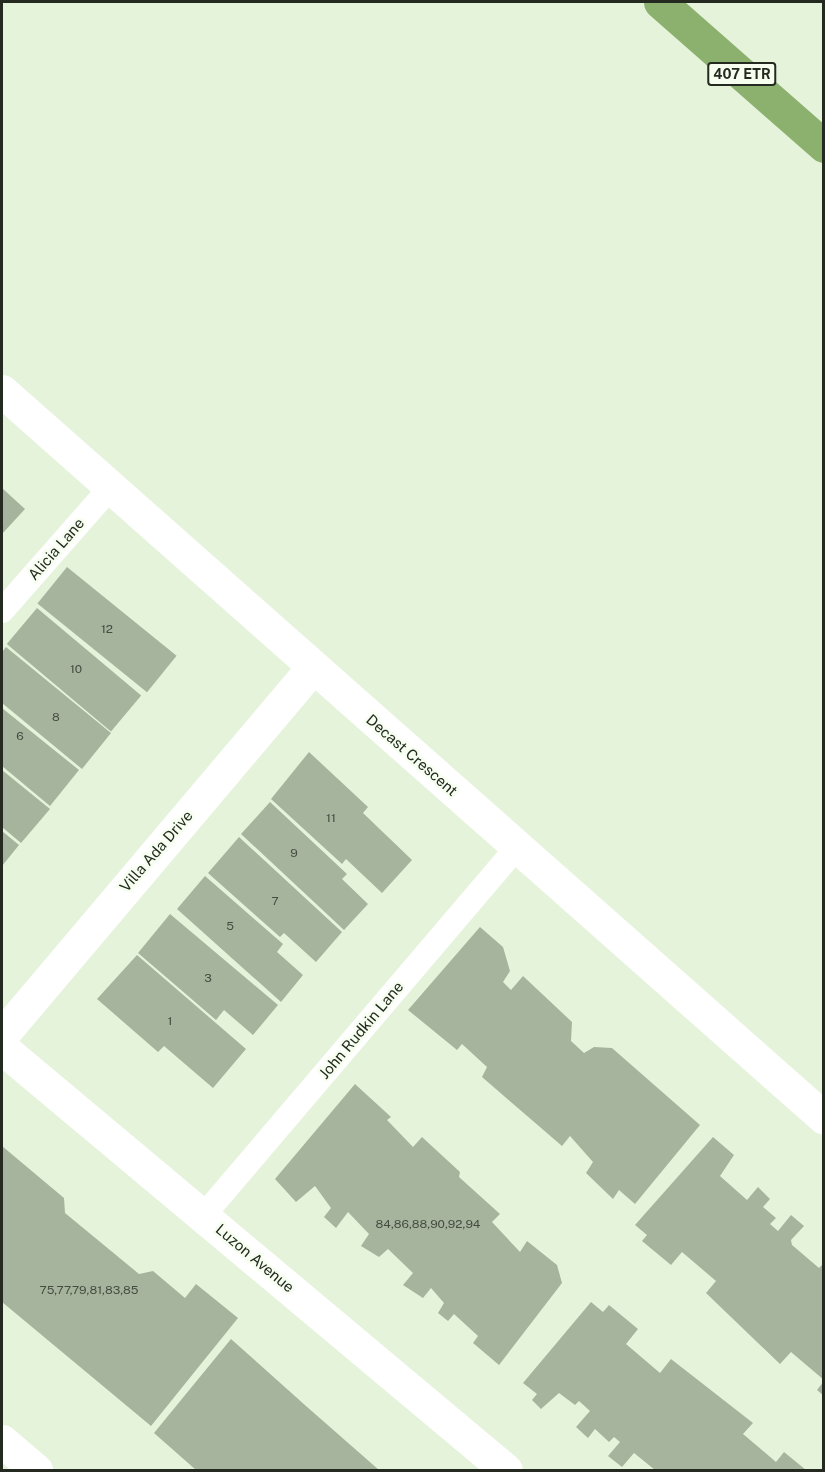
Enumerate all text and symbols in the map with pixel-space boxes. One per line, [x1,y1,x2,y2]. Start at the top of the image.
road number: 407 ETR [706,63,778,85]
street label: Alicia Lane [24,514,88,584]
house number: 12 [101,623,113,637]
house number: 10 [70,663,82,677]
house number: 8 [52,711,60,725]
street label: Decast Crescent [363,711,461,799]
house number: 6 [16,730,24,744]
street label: Villa Ada Drive [116,807,196,895]
house number: 11 [326,812,336,826]
house number: 9 [290,847,298,861]
house number: 7 [271,895,279,909]
house number: 5 [226,920,234,934]
house number: 3 [204,972,212,986]
street label: John Rudkin Lane [315,978,407,1082]
house number: 1 [168,1015,172,1029]
house number: 84,86,88,90,92,94 [376,1218,480,1232]
street label: Luzon Avenue [212,1220,298,1296]
house number: 75,77,79,81,83,85 [39,1284,139,1298]

